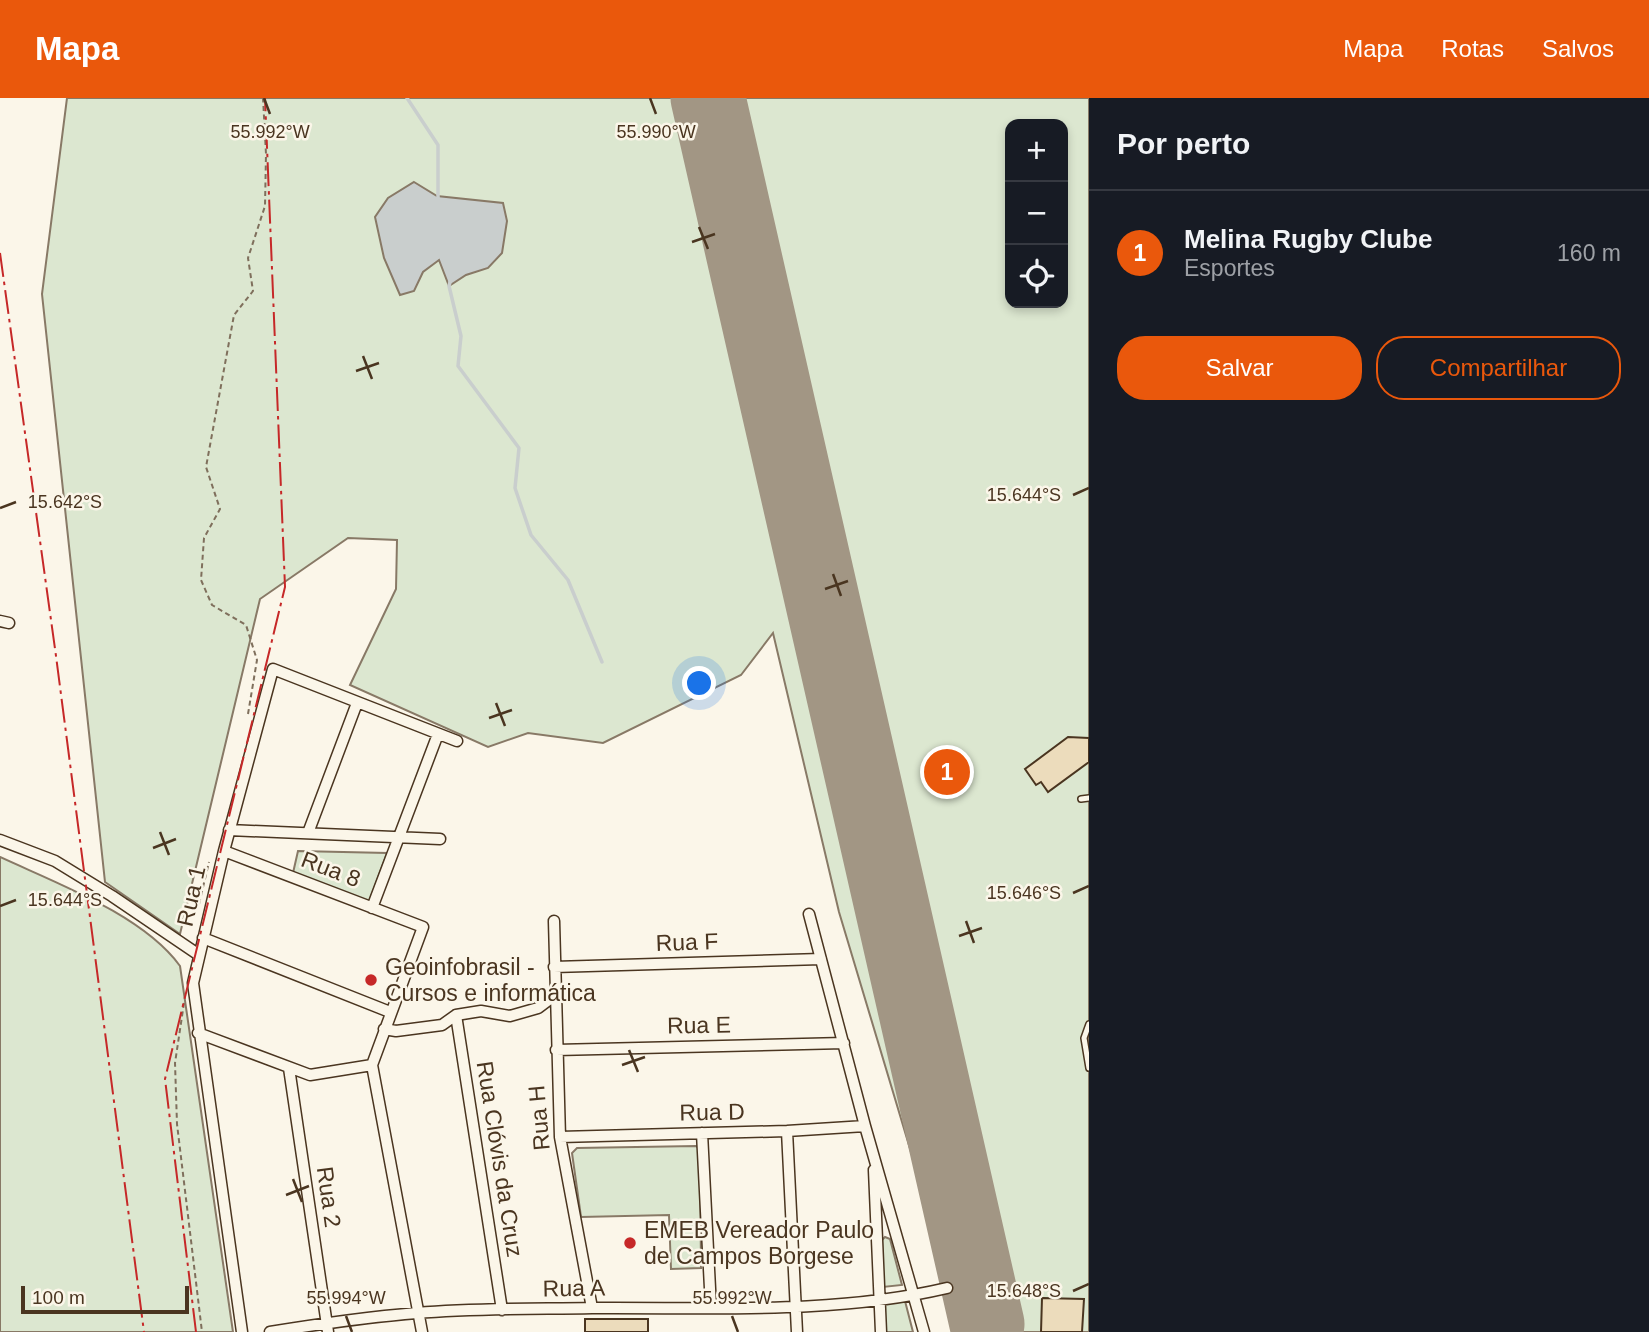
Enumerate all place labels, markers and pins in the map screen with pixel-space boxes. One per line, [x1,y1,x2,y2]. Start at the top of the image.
pin: 1 [924,746,970,798]
place label: Geoinfobrasil - Cursos e informática [385,954,596,1006]
marker: Geoinfobrasil - Cursos e informática [363,972,379,988]
place label: EMEB Vereador Paulo de Campos Borgese [644,1217,874,1269]
marker: EMEB Vereador Paulo de Campos Borgese [622,1235,638,1251]

